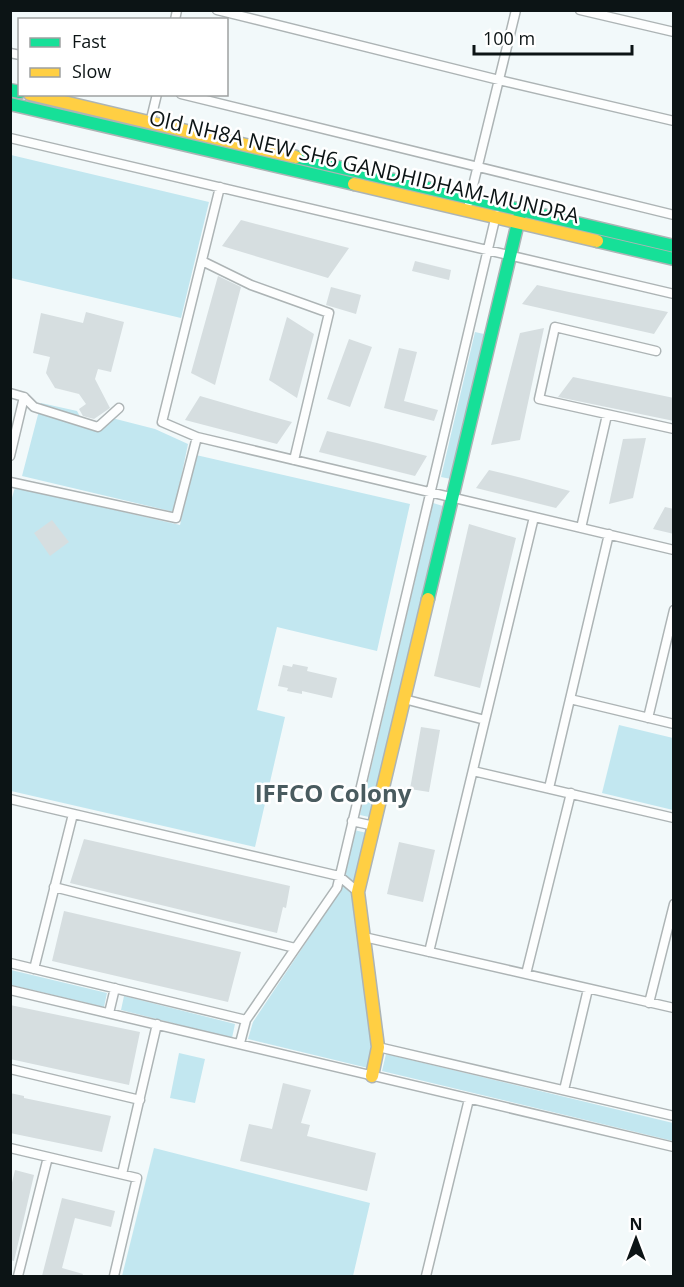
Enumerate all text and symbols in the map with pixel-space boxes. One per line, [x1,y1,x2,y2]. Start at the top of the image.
legend [18,18,228,96]
scale bar [474,18,632,56]
text: 100 m [483,26,535,50]
text: Fast [72,29,106,53]
text: Slow [72,59,111,83]
street label: Old NH8A NEW SH6 GANDHIDHAM-MUNDRA [146,103,583,229]
district label: IFFCO Colony [255,776,412,809]
north arrow [606,1209,666,1269]
text: N [629,1213,643,1235]

